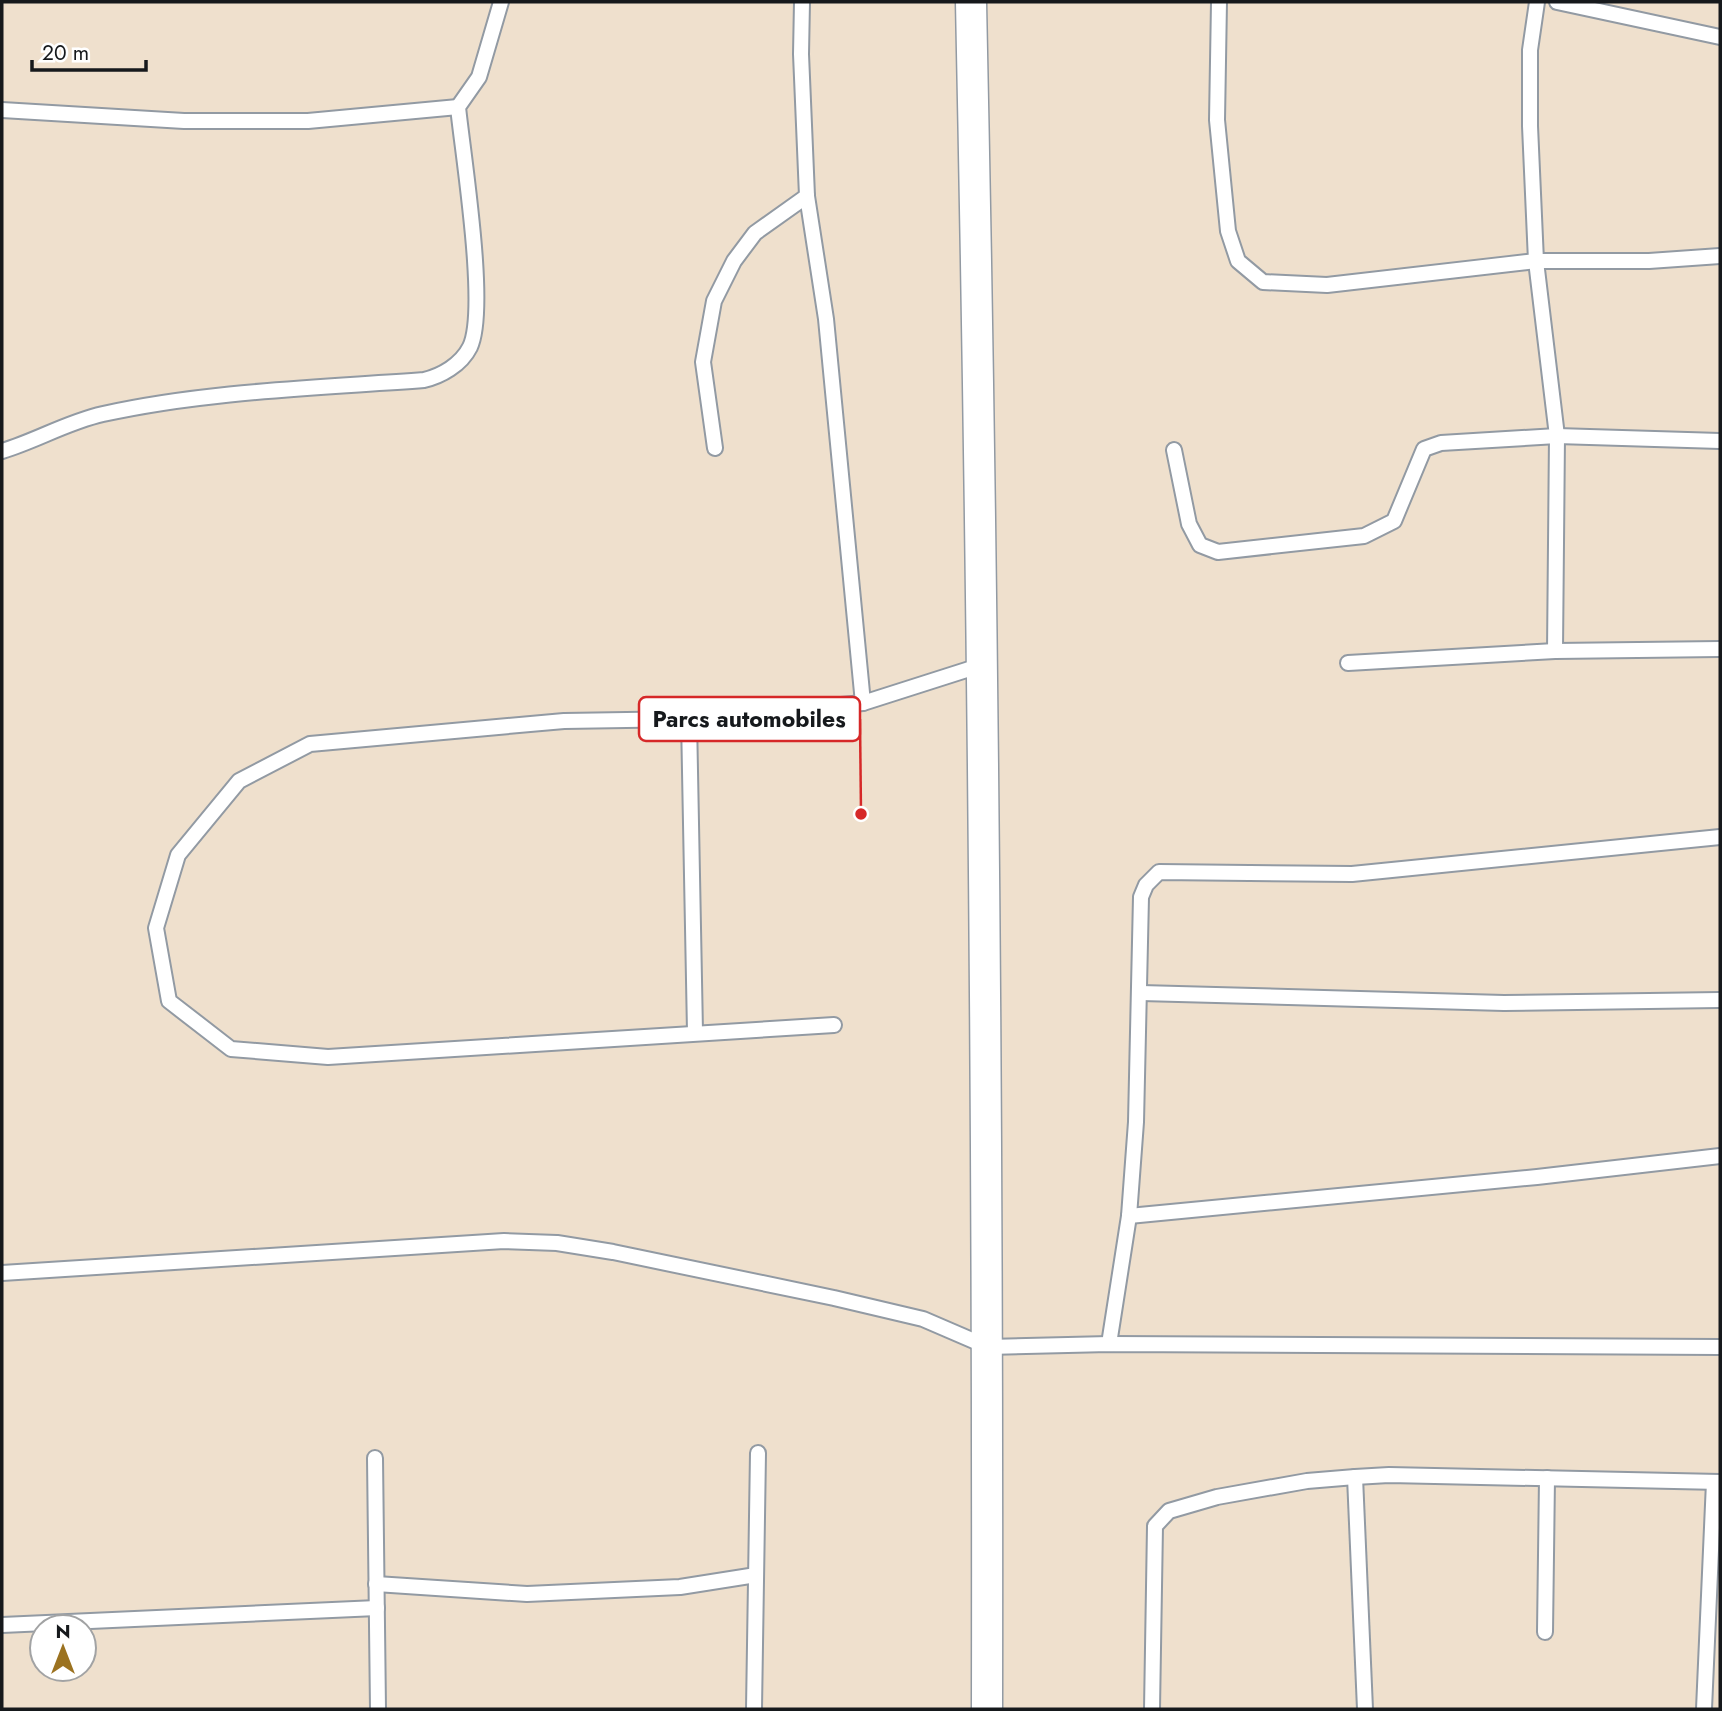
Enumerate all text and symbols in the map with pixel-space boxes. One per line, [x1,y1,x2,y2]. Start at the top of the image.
scale bar [32,28,145,72]
text: 20 m [42,38,89,68]
callout: Parcs automobiles [639,697,860,741]
text: Parcs automobiles [652,702,846,736]
north arrow [28,1613,98,1683]
text: N [55,1618,71,1645]

